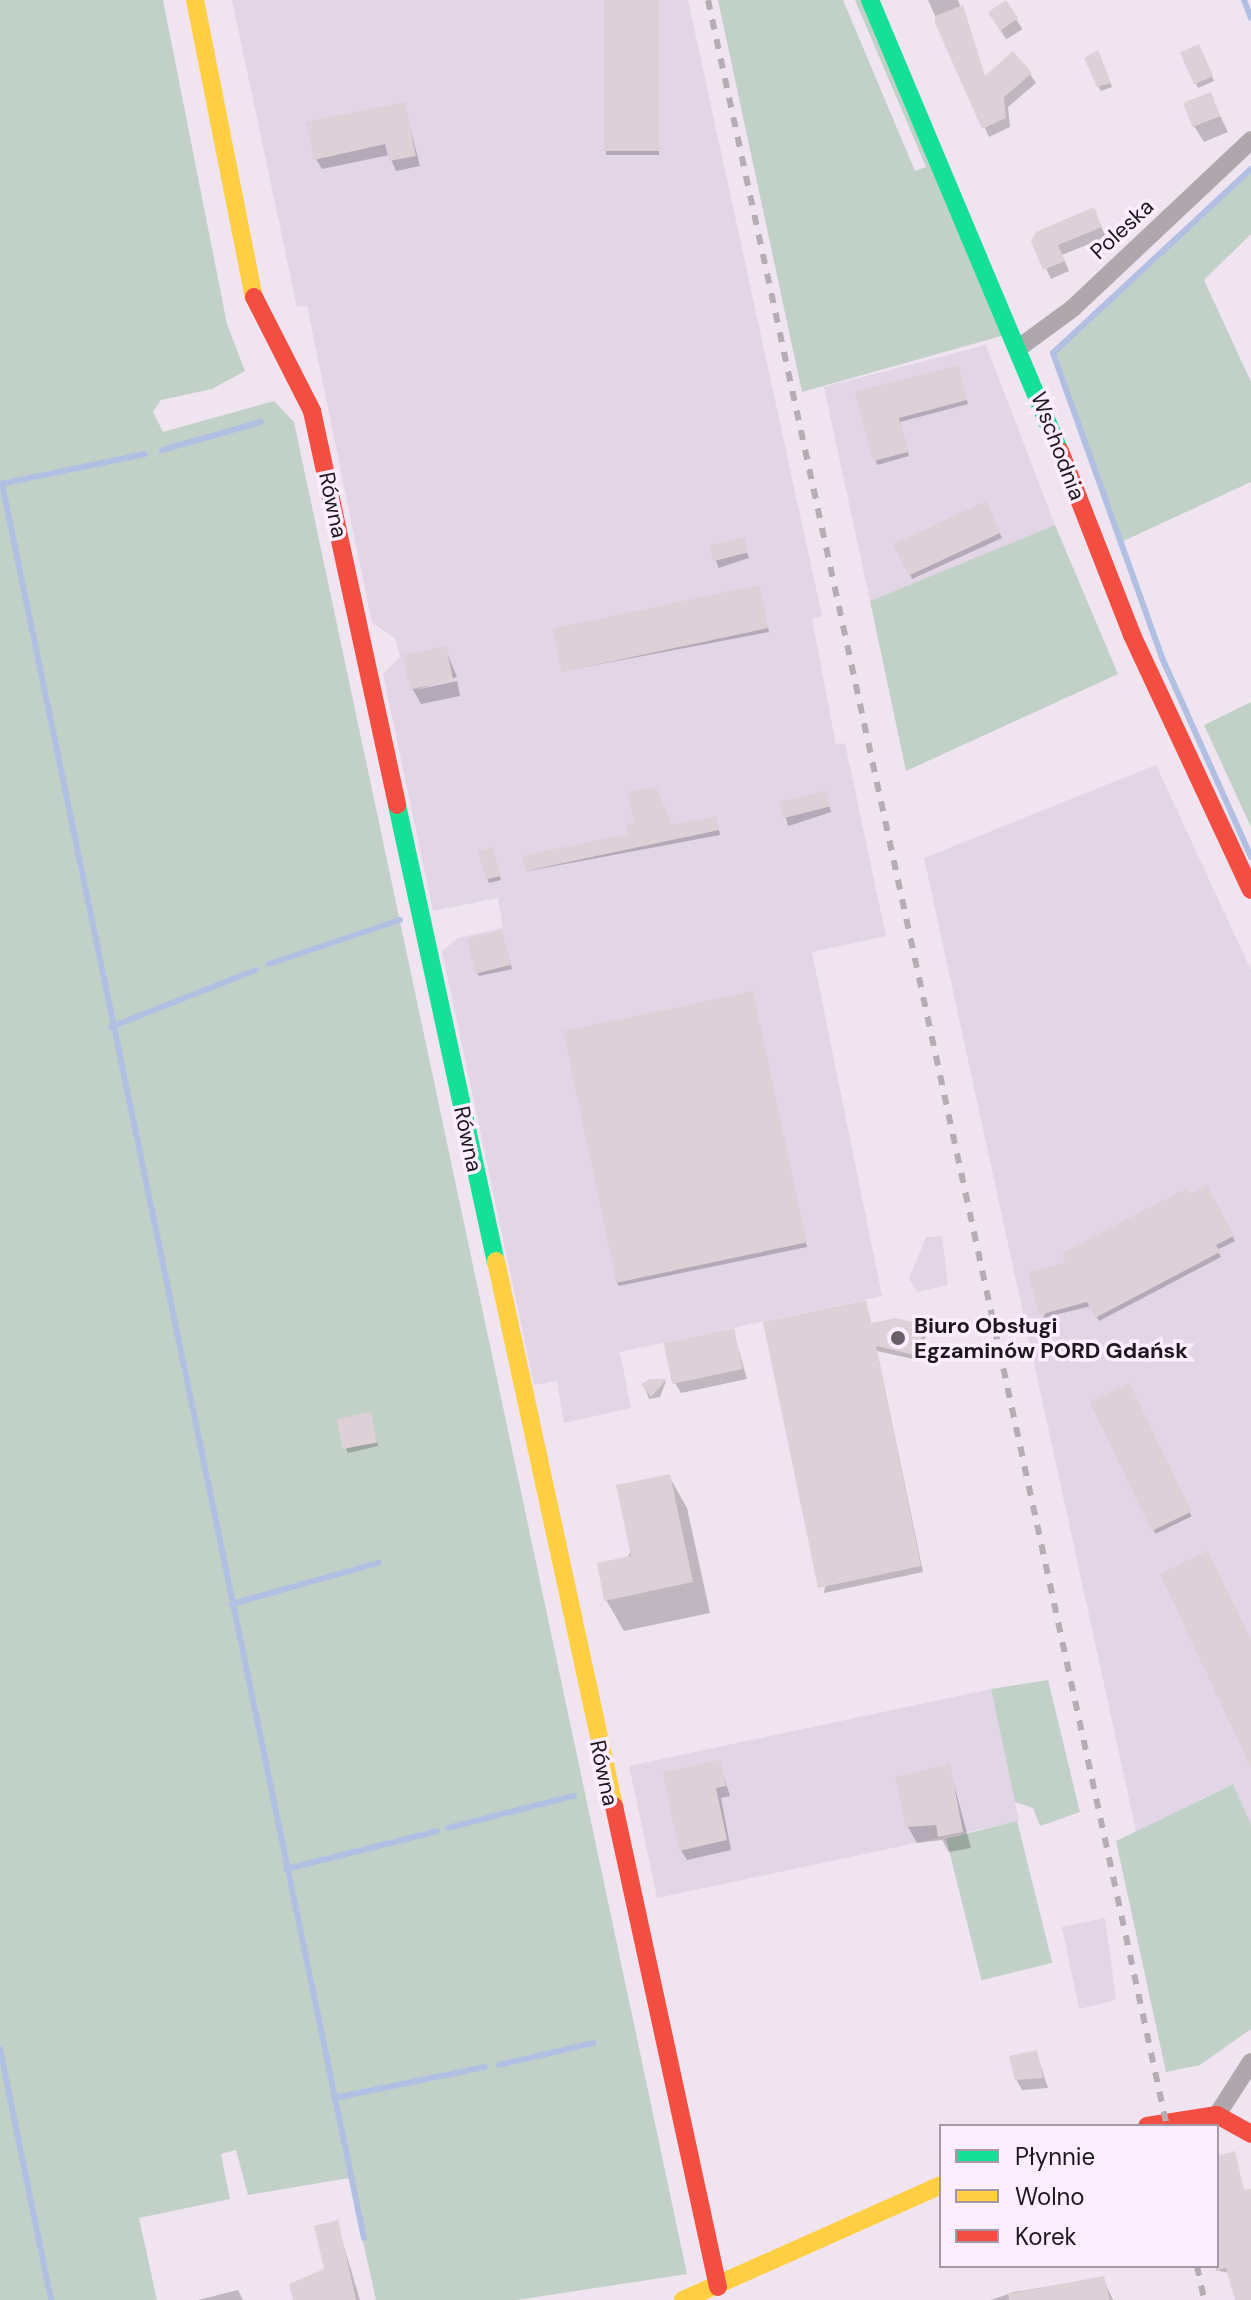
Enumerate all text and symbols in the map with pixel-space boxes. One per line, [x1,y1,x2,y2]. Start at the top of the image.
street label: Poleska [1085,193,1159,265]
street label: Wschodnia [1025,388,1091,504]
street label: Równa [313,470,353,540]
street label: Równa [448,1104,488,1174]
place label: Biuro Obsługi Egzaminów PORD Gdańsk [914,1312,1188,1364]
marker: Biuro Obsługi Egzaminów PORD Gdańsk [889,1329,907,1347]
street label: Równa [584,1738,624,1808]
legend [939,2124,1219,2268]
text: Płynnie [1015,2141,1095,2172]
text: Wolno [1015,2181,1085,2212]
text: Korek [1015,2221,1077,2252]

